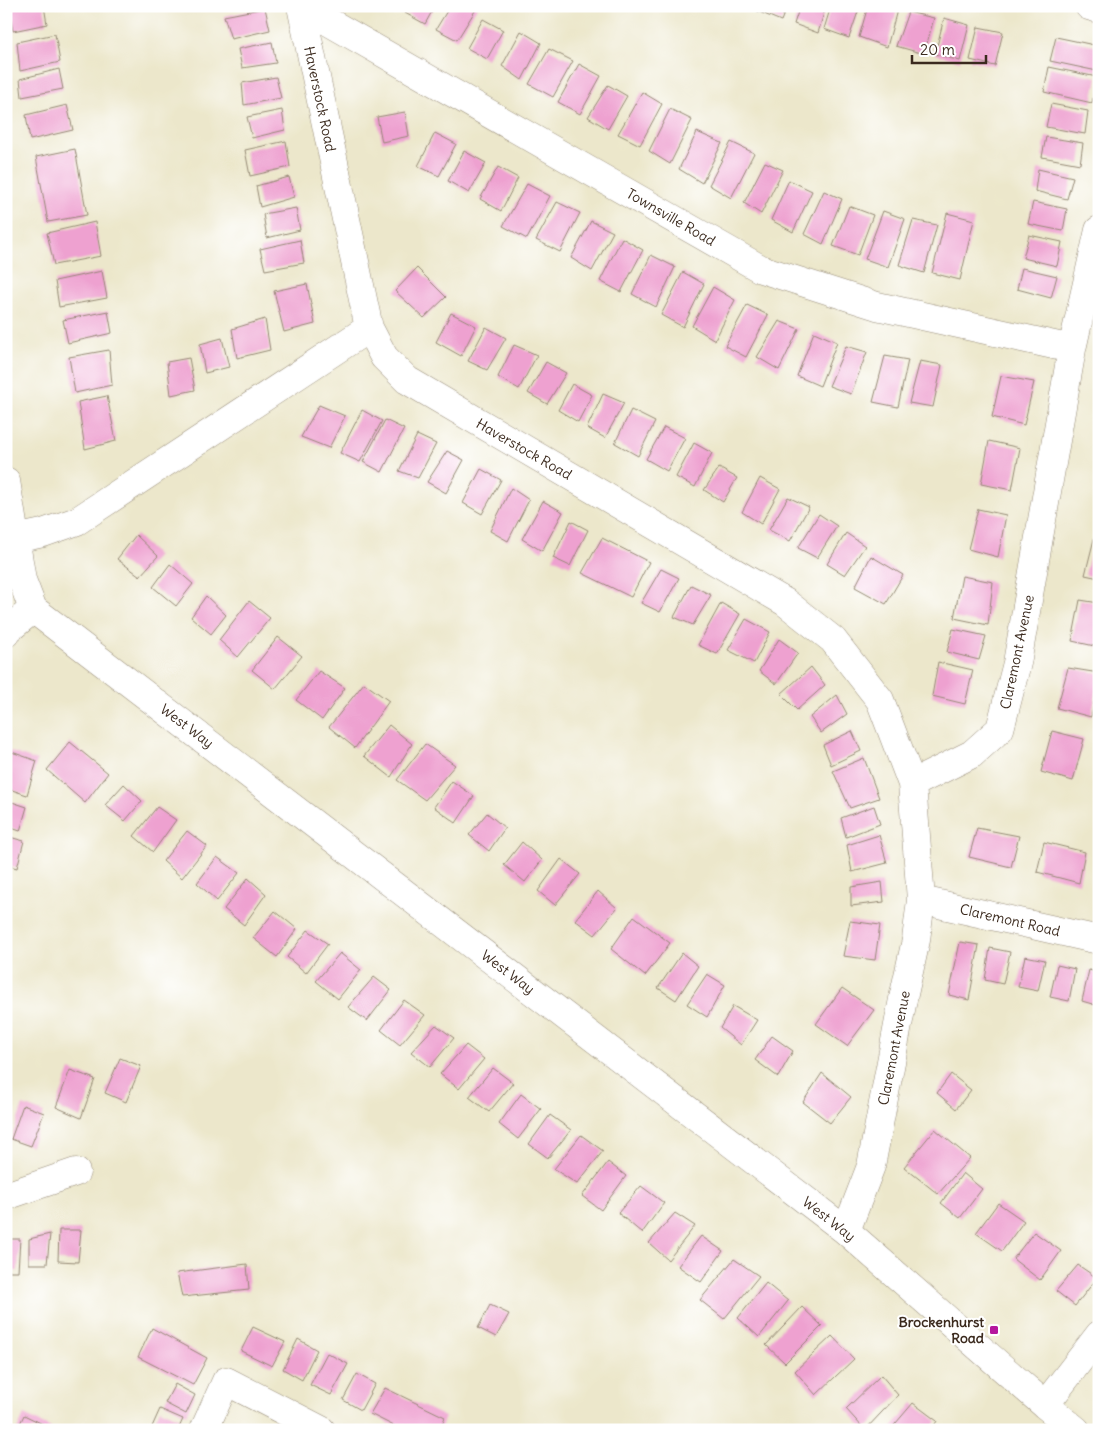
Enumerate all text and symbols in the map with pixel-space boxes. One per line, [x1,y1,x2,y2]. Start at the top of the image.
scale bar [912,32,986,64]
text: 20 m [920,40,955,59]
street label: Haverstock Road [300,45,340,153]
street label: Townsville Road [623,184,719,250]
street label: Haverstock Road [473,414,575,484]
street label: Claremont Avenue [996,593,1038,711]
street label: West Way [157,700,217,752]
street label: Claremont Road [958,900,1062,940]
street label: West Way [478,946,538,998]
street label: Claremont Avenue [874,989,914,1107]
street label: West Way [799,1193,859,1245]
place label: Brockenhurst Road [899,1313,985,1347]
marker: Brockenhurst Road [988,1324,1000,1336]

